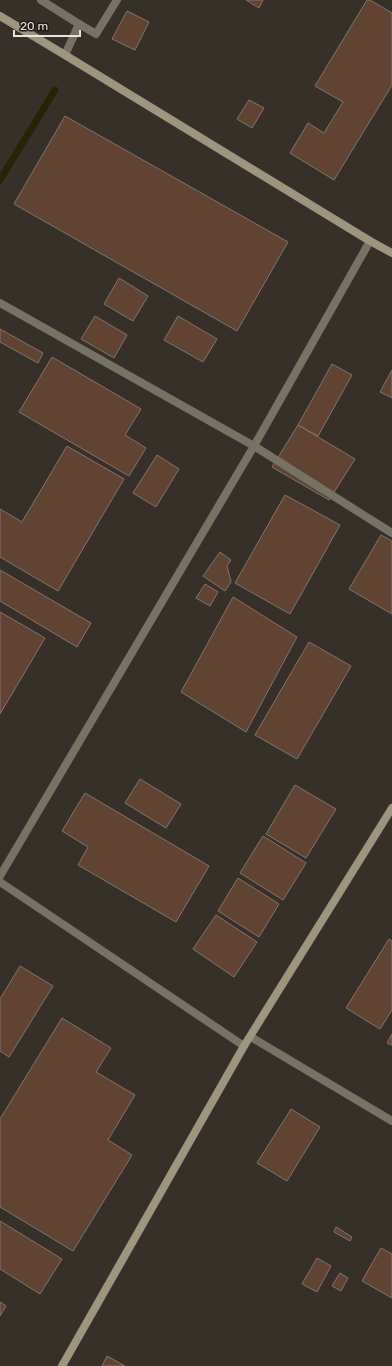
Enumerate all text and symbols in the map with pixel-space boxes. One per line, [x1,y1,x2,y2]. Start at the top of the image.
scale bar [14,12,80,38]
text: 20 m [20,19,48,33]

